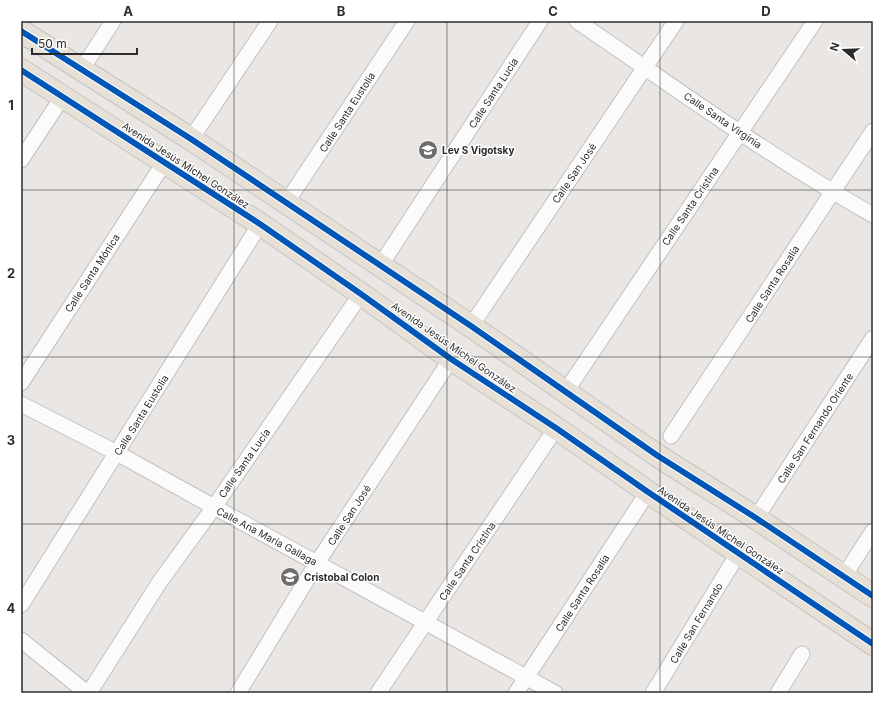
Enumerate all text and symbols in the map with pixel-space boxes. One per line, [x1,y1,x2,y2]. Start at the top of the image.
text: A [123,3,133,19]
text: B [337,3,346,19]
text: C [548,3,558,19]
text: D [761,3,771,19]
scale bar [32,30,137,56]
north arrow [824,30,864,70]
text: 50 m [38,36,67,51]
text: N [827,40,843,53]
street label: Calle Santa Lucía [466,56,520,130]
street label: Calle Santa Eustolia [317,70,377,154]
street label: Calle Santa Virginia [682,89,764,151]
text: 1 [8,97,14,113]
street label: Avenida Jesús Michel González [120,119,252,211]
school or university icon: Lev S Vigotsky [417,139,439,161]
street label: Calle San José [549,141,599,205]
place label: Lev S Vigotsky [442,144,514,157]
street label: Calle Santa Cristina [659,164,721,248]
street label: Calle Santa Mónica [62,232,122,314]
street label: Calle Santa Rosalía [743,243,801,325]
text: 2 [7,265,15,281]
street label: Avenida Jesús Michel González [389,299,519,395]
street label: Calle San Fernando Oriente [775,370,855,486]
street label: Calle Santa Eustolia [111,372,171,458]
street label: Calle Santa Lucía [216,426,272,500]
text: 3 [7,432,15,448]
street label: Calle San José [325,482,373,548]
street label: Avenida Jesús Michel González [656,483,786,577]
street label: Calle Ana María Gallaga [215,504,319,568]
street label: Calle Santa Cristina [436,519,498,603]
street label: Calle Santa Rosalía [553,552,611,634]
school or university icon: Cristobal Colon [279,566,301,588]
place label: Cristobal Colon [304,571,379,583]
street label: Calle San Fernando [667,580,725,666]
text: 4 [7,600,16,616]

